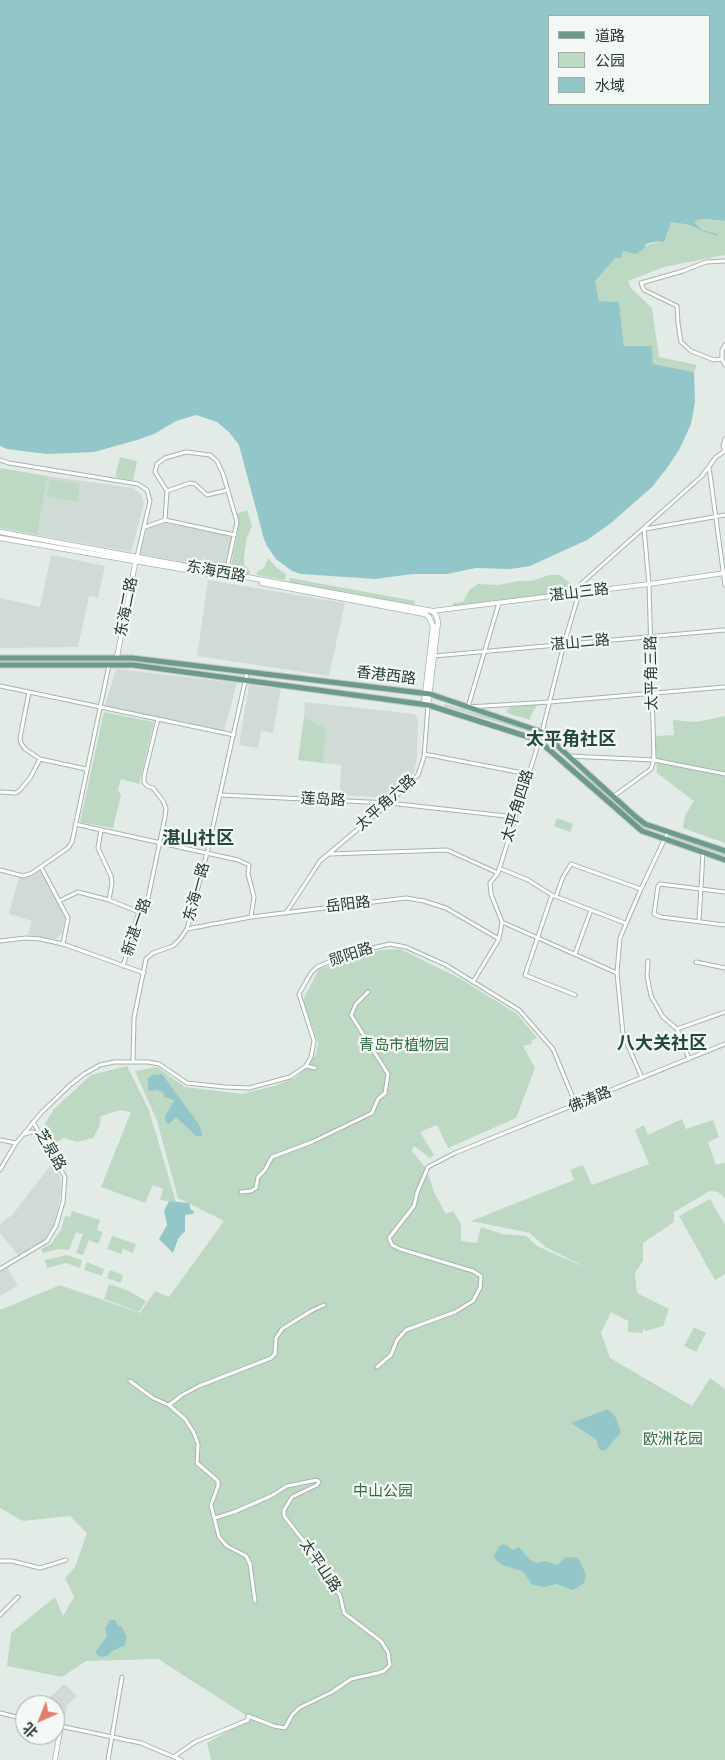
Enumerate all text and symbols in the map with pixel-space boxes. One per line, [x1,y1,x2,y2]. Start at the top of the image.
legend [548,15,710,105]
text: 道路 [595,27,625,44]
text: 公园 [595,52,625,69]
text: 水域 [595,77,625,94]
street label: 东海西路 [185,558,247,586]
street label: 东海二路 [112,576,142,638]
street label: 湛山三路 [548,580,610,606]
street label: 湛山二路 [549,631,611,655]
street label: 太平角三路 [642,635,662,711]
street label: 香港西路 [355,663,417,689]
district label: 太平角社区 [526,729,616,751]
street label: 太平角四路 [498,768,538,844]
street label: 太平角六路 [352,771,420,835]
street label: 莲岛路 [300,790,346,810]
district label: 湛山社区 [162,828,234,850]
street label: 东海一路 [181,861,213,923]
street label: 岳阳路 [325,893,371,917]
street label: 新湛一路 [119,896,155,958]
street label: 郧阳路 [327,939,375,971]
district label: 八大关社区 [617,1033,707,1055]
park label: 青岛市植物园 [359,1037,449,1055]
street label: 佛涛路 [566,1083,614,1117]
street label: 芝泉路 [31,1126,69,1174]
park label: 欧洲花园 [643,1431,703,1449]
park label: 中山公园 [353,1483,413,1501]
street label: 太平山路 [296,1536,344,1596]
north arrow [15,1695,65,1745]
text: 北 [20,1719,41,1741]

